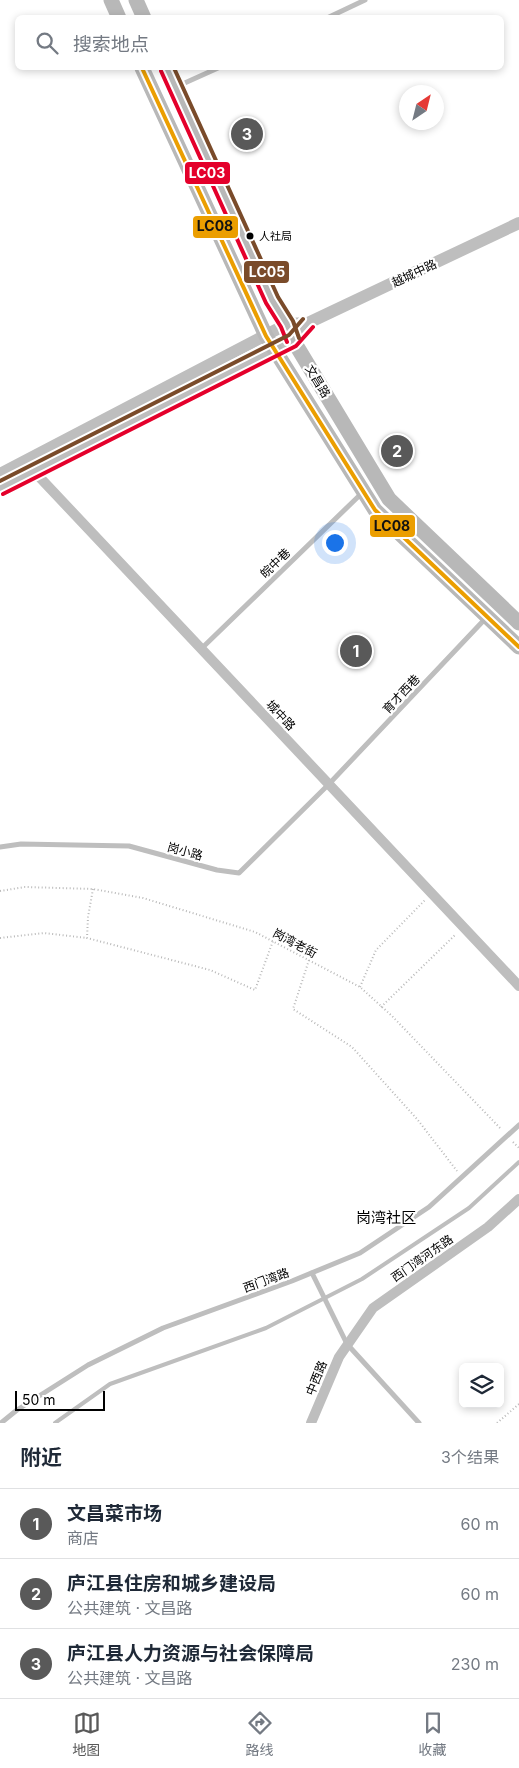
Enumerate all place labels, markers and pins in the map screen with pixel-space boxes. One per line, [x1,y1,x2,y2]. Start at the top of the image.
pin: 3 [231,115,263,153]
place label: 人社局 [259,229,292,243]
marker: 人社局 [245,231,255,241]
pin: 2 [381,432,413,470]
pin: 1 [340,632,372,670]

